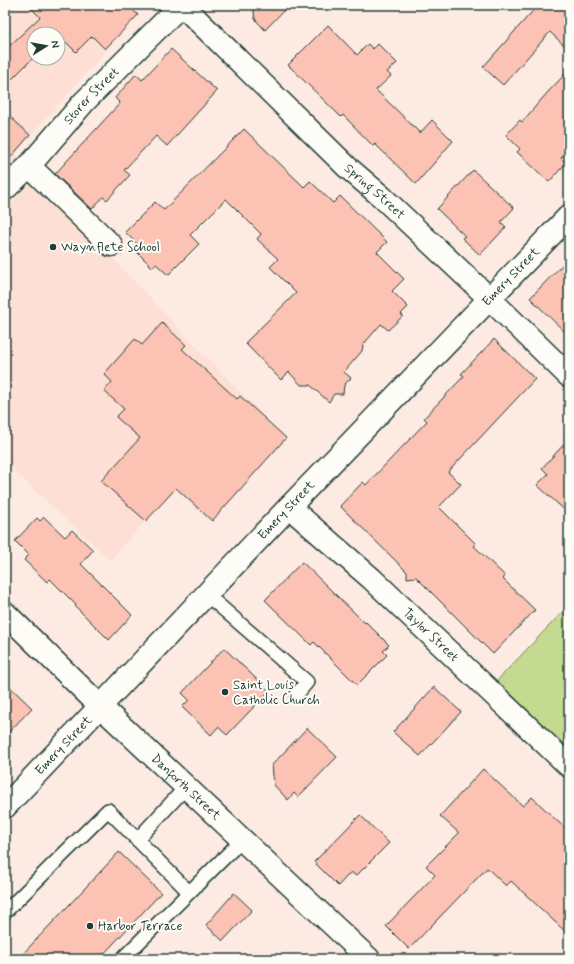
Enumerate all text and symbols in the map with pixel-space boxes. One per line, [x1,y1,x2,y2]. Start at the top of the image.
north arrow [26,26,66,66]
text: N [47,39,62,49]
street label: Storer Street [60,63,123,128]
street label: Spring Street [341,160,409,223]
place label: Waynflete School [61,239,160,256]
marker: Waynflete School [48,242,58,252]
street label: Emery Street [478,243,544,310]
street label: Emery Street [254,476,319,543]
street label: Taylor Street [399,604,463,666]
place label: Saint Louis Catholic Church [233,677,320,709]
marker: Saint Louis Catholic Church [220,687,230,697]
street label: Emery Street [31,712,96,779]
street label: Danforth Street [147,750,225,824]
place label: Harbor Terrace [98,918,183,935]
marker: Harbor Terrace [85,921,95,931]

